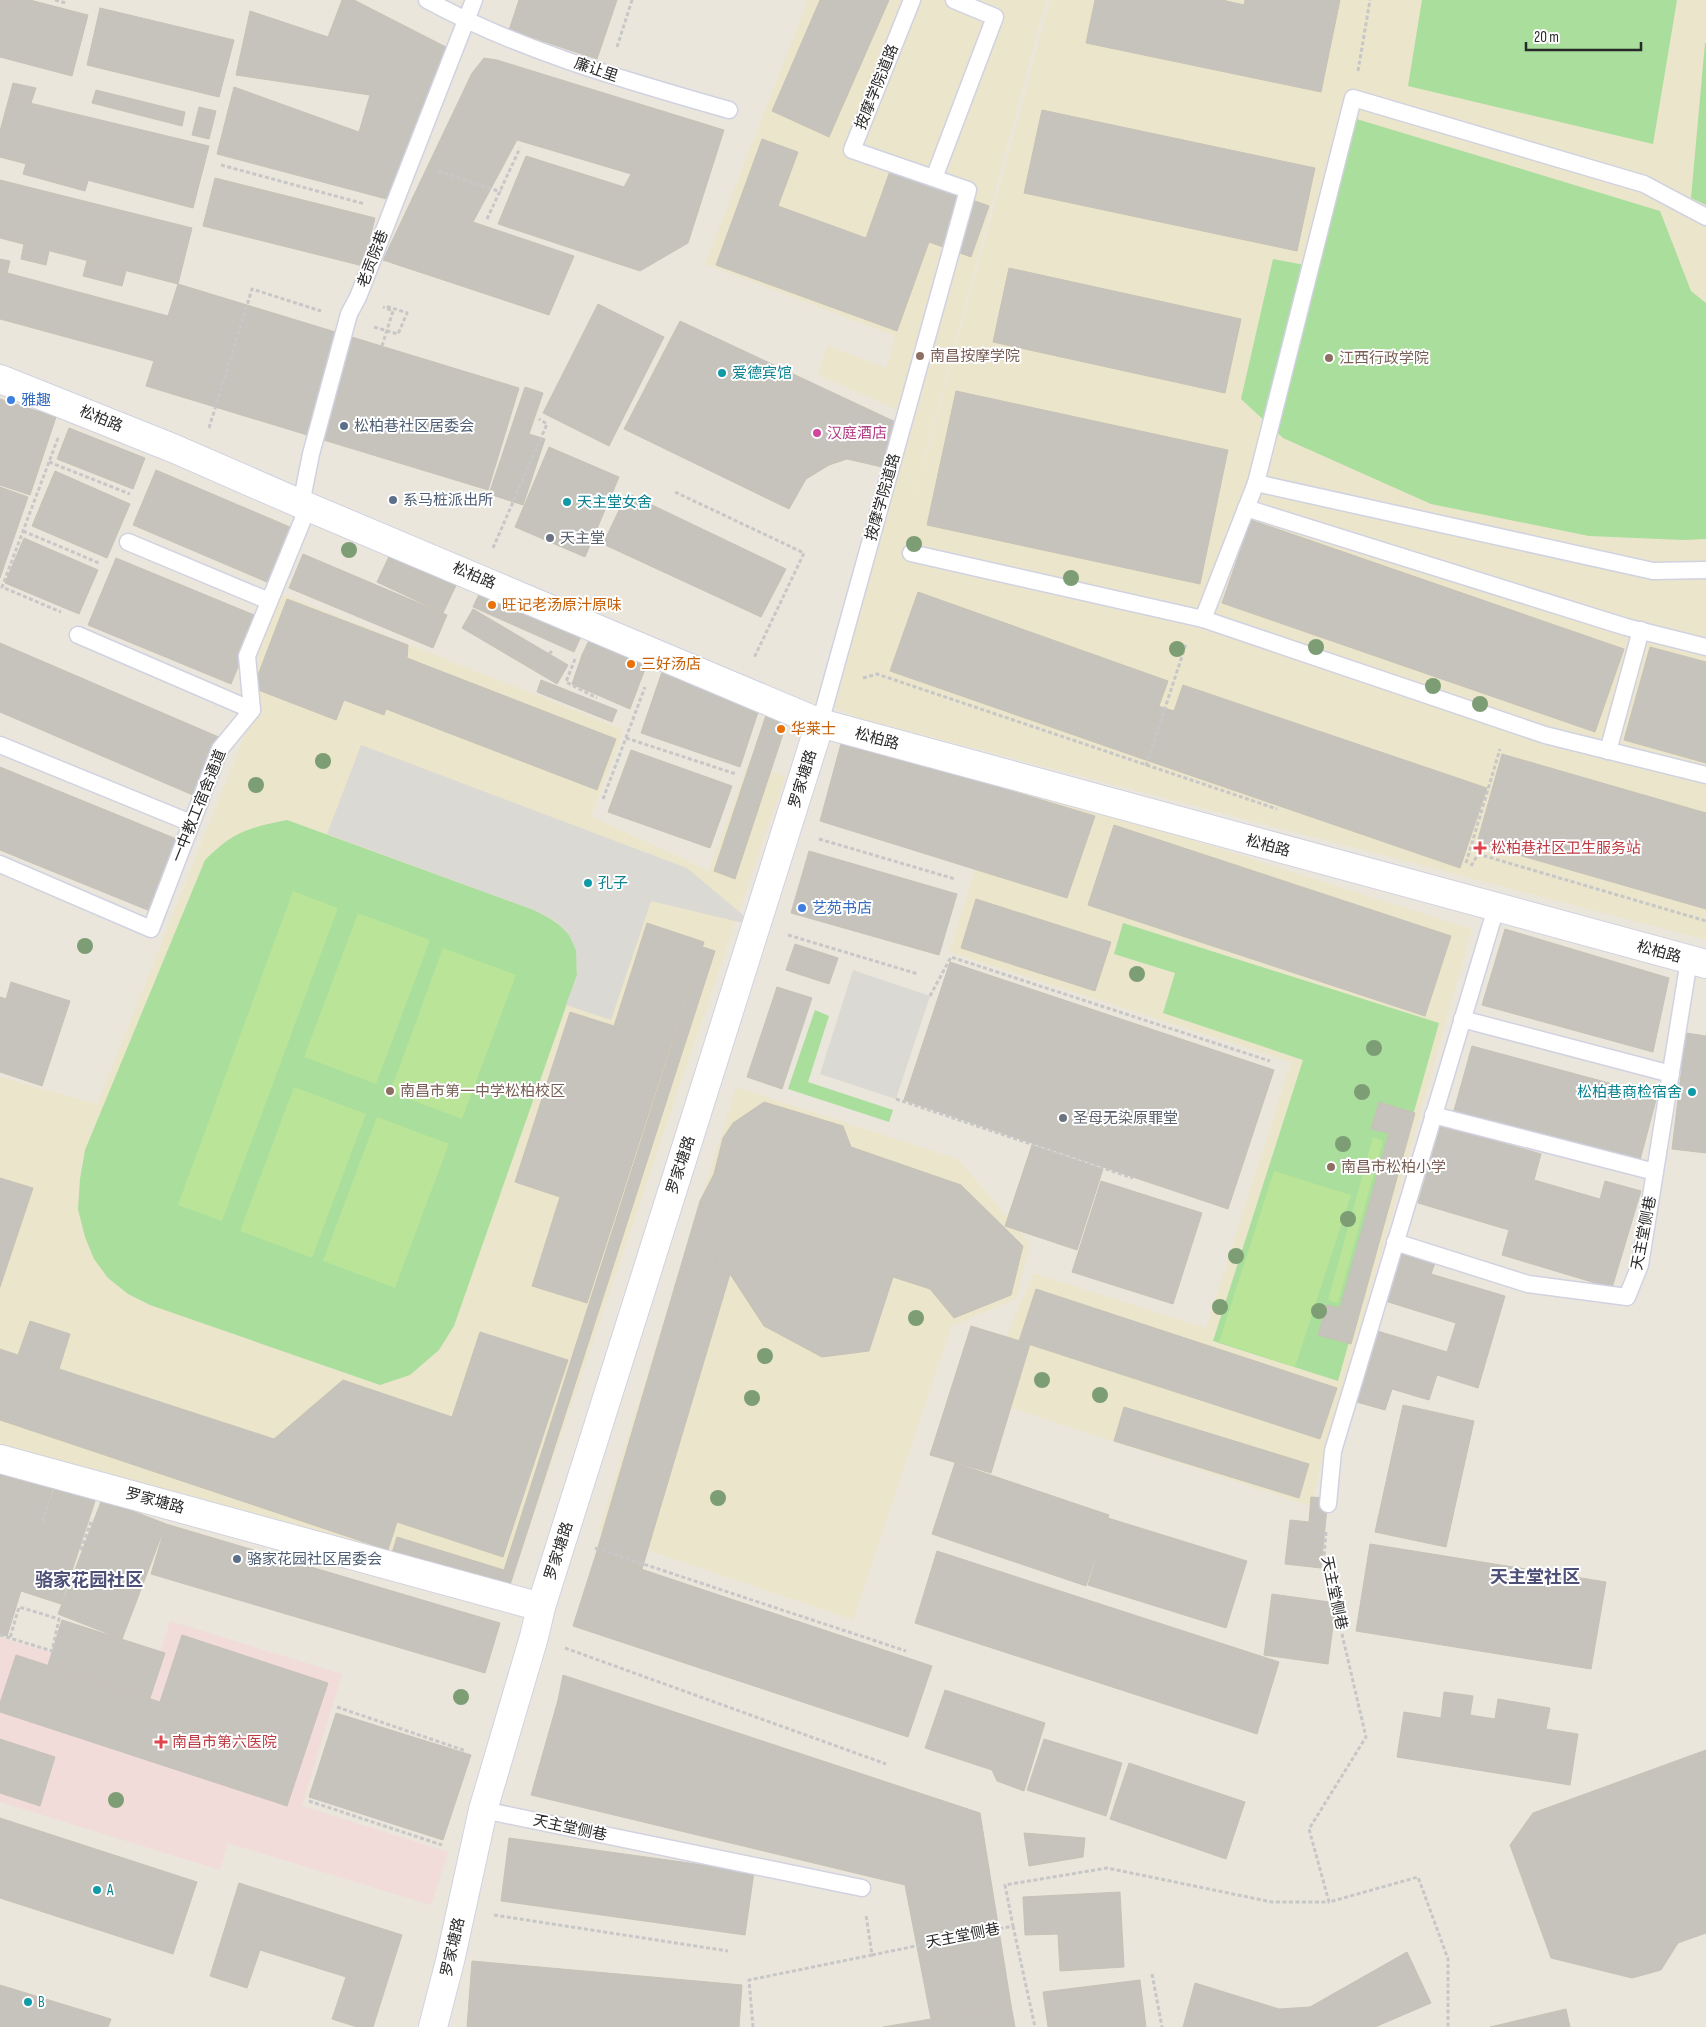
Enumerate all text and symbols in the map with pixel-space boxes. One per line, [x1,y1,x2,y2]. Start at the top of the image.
scale bar [1526,20,1641,52]
text: 20 m [1534,28,1559,47]
street label: 按摩学院道路 [851,42,903,132]
street label: 廉让里 [572,54,620,86]
street label: 老贡院巷 [353,228,393,290]
place label: 南昌按摩学院 [930,347,1020,366]
place label: 江西行政学院 [1339,349,1429,368]
marker: 南昌按摩学院 [914,350,926,362]
marker: 江西行政学院 [1323,352,1335,364]
place label: 爱德宾馆 [732,364,792,383]
marker: 爱德宾馆 [716,367,728,379]
place label: 雅趣 [21,391,51,410]
marker: 雅趣 [5,394,17,406]
street label: 松柏路 [77,402,125,436]
place label: 松柏巷社区居委会 [354,417,474,436]
marker: 松柏巷社区居委会 [338,420,350,432]
place label: 汉庭酒店 [827,424,887,443]
marker: 汉庭酒店 [811,427,823,439]
street label: 按摩学院道路 [861,451,905,543]
place label: 系马桩派出所 [403,491,493,510]
place label: 天主堂女舍 [577,493,652,512]
marker: 系马桩派出所 [387,494,399,506]
marker: 天主堂女舍 [561,496,573,508]
place label: 天主堂 [560,529,605,548]
marker: 天主堂 [544,532,556,544]
street label: 松柏路 [450,558,498,594]
place label: 旺记老汤原汁原味 [502,596,622,615]
marker: 旺记老汤原汁原味 [486,599,498,611]
place label: 三好汤店 [641,655,701,674]
marker: 三好汤店 [625,658,637,670]
place label: 华莱士 [791,720,836,739]
marker: 华莱士 [775,723,787,735]
street label: 松柏路 [853,724,901,754]
street label: 一中教工宿舍通道 [168,747,230,865]
street label: 罗家塘路 [785,748,821,810]
street label: 松柏路 [1244,831,1292,861]
place label: 松柏巷社区卫生服务站 [1491,839,1641,858]
marker: 松柏巷社区卫生服务站 [1473,841,1487,855]
place label: 孔子 [598,874,628,893]
marker: 孔子 [582,877,594,889]
place label: 艺苑书店 [812,899,872,918]
marker: 艺苑书店 [796,902,808,914]
street label: 松柏路 [1635,937,1683,967]
place label: 南昌市第一中学松柏校区 [400,1082,565,1101]
place label: 松柏巷商检宿舍 [1577,1083,1682,1102]
marker: 南昌市第一中学松柏校区 [384,1085,396,1097]
marker: 松柏巷商检宿舍 [1686,1086,1698,1098]
place label: 圣母无染原罪堂 [1073,1109,1178,1128]
marker: 圣母无染原罪堂 [1057,1112,1069,1124]
street label: 罗家塘路 [663,1134,699,1196]
place label: 南昌市松柏小学 [1341,1158,1446,1177]
marker: 南昌市松柏小学 [1325,1161,1337,1173]
street label: 天主堂侧巷 [1628,1194,1660,1272]
street label: 罗家塘路 [124,1484,186,1518]
street label: 罗家塘路 [541,1520,577,1582]
place label: 骆家花园社区居委会 [247,1550,382,1569]
marker: 骆家花园社区居委会 [231,1553,243,1565]
street label: 天主堂侧巷 [1317,1554,1351,1632]
district label: 天主堂社区 [1490,1567,1580,1588]
district label: 骆家花园社区 [35,1570,143,1591]
place label: 南昌市第六医院 [172,1733,277,1752]
marker: 南昌市第六医院 [154,1735,168,1749]
street label: 天主堂侧巷 [531,1811,609,1845]
place label: A [106,1881,114,1900]
marker: A [91,1884,103,1896]
street label: 罗家塘路 [437,1916,469,1978]
street label: 天主堂侧巷 [924,1920,1002,1952]
place label: B [38,1993,45,2012]
marker: B [22,1996,34,2008]

